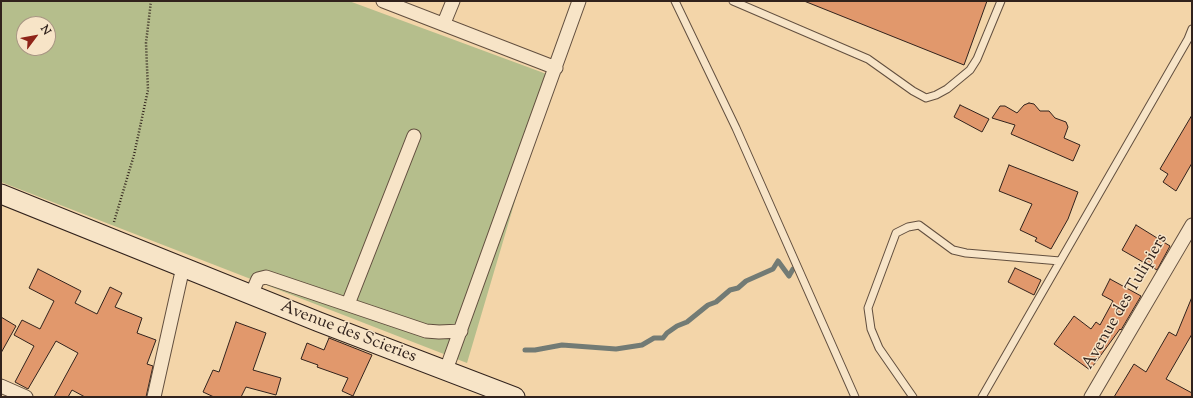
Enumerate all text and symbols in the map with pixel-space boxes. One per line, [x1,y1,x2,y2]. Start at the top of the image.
north arrow [16,16,56,56]
text: N [36,22,54,38]
street label: Avenue des Tulipiers [1079,231,1173,373]
street label: Avenue des Scieries [277,298,419,368]

